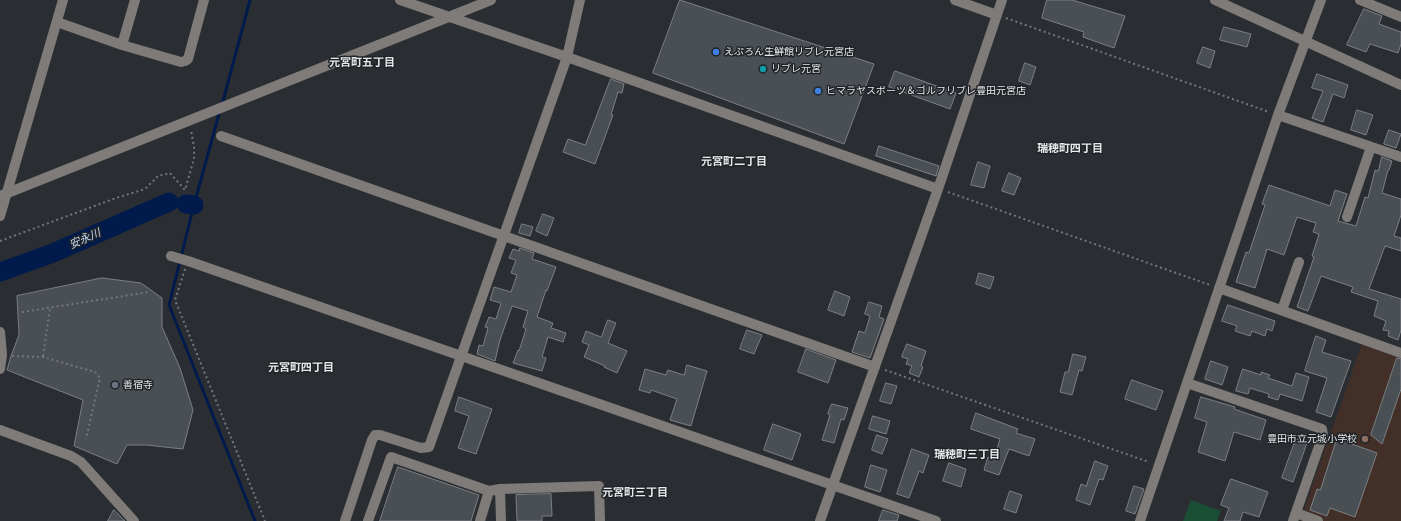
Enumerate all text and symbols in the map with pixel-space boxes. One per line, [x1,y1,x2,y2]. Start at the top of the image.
place label: えぷろん生鮮館リブレ元宮店 [724,46,854,58]
marker: えぷろん生鮮館リブレ元宮店 [711,47,721,57]
district label: 元宮町五丁目 [329,56,395,70]
place label: リブレ元宮 [771,63,821,75]
marker: リブレ元宮 [758,64,768,74]
place label: ヒマラヤスポーツ＆ゴルフリブレ豊田元宮店 [826,85,1026,97]
marker: ヒマラヤスポーツ＆ゴルフリブレ豊田元宮店 [813,86,823,96]
district label: 瑞穂町四丁目 [1037,142,1103,156]
district label: 元宮町二丁目 [701,155,767,169]
water label: 安永川 [67,226,103,252]
district label: 元宮町四丁目 [268,361,334,375]
place label: 善宿寺 [123,379,153,391]
marker: 善宿寺 [110,380,120,390]
place label: 豊田市立元城小学校 [1267,433,1357,445]
marker: 豊田市立元城小学校 [1360,434,1370,444]
district label: 瑞穂町三丁目 [934,448,1000,462]
district label: 元宮町三丁目 [602,486,668,500]

